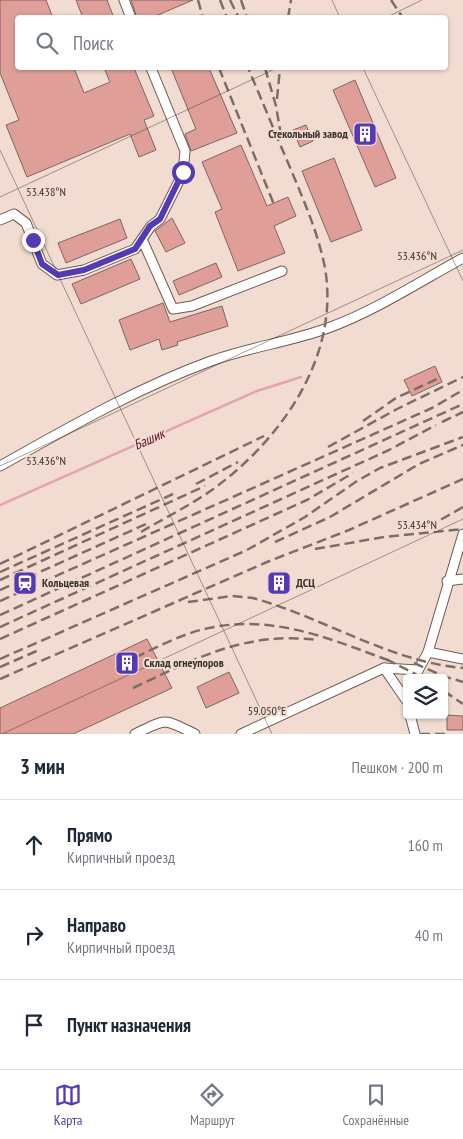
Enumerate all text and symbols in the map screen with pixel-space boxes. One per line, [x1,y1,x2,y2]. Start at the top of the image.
search box [15,15,448,70]
icon: search [33,29,61,57]
text: Поиск [73,31,114,55]
building icon: Стекольный завод [352,121,378,147]
place label: Стекольный завод [268,126,348,141]
route start [172,161,195,184]
text: 53.438°N [26,184,66,199]
route end [22,229,45,252]
text: 53.436°N [397,248,437,263]
water label: Башик [131,424,169,454]
text: 53.436°N [26,453,66,468]
text: 53.434°N [397,517,437,532]
station icon: Кольцевая [12,570,38,596]
building icon: ДСЦ [266,570,292,596]
place label: Кольцевая [42,575,89,590]
place label: ДСЦ [296,575,315,590]
building icon: Склад огнеупоров [114,650,140,676]
place label: Склад огнеупоров [144,655,224,670]
map controls [403,674,448,719]
button: layers [403,674,448,719]
text: 59.050°E [248,703,286,718]
text: 3 мин [20,753,65,780]
text: Пешком · 200 m [352,757,443,777]
text: Прямо [67,823,112,847]
icon: ahead [20,831,48,859]
text: 160 m [408,835,443,855]
text: Кирпичный проезд [67,847,175,867]
text: Направо [67,913,126,937]
icon: right [20,921,48,949]
text: 40 m [415,925,443,945]
text: Кирпичный проезд [67,937,175,957]
icon: arrive [20,1011,48,1039]
text: Пункт назначения [67,1013,191,1037]
tab: Карта [54,1081,82,1129]
tab: Маршрут [190,1081,235,1129]
tab: Сохранённые [342,1081,409,1129]

